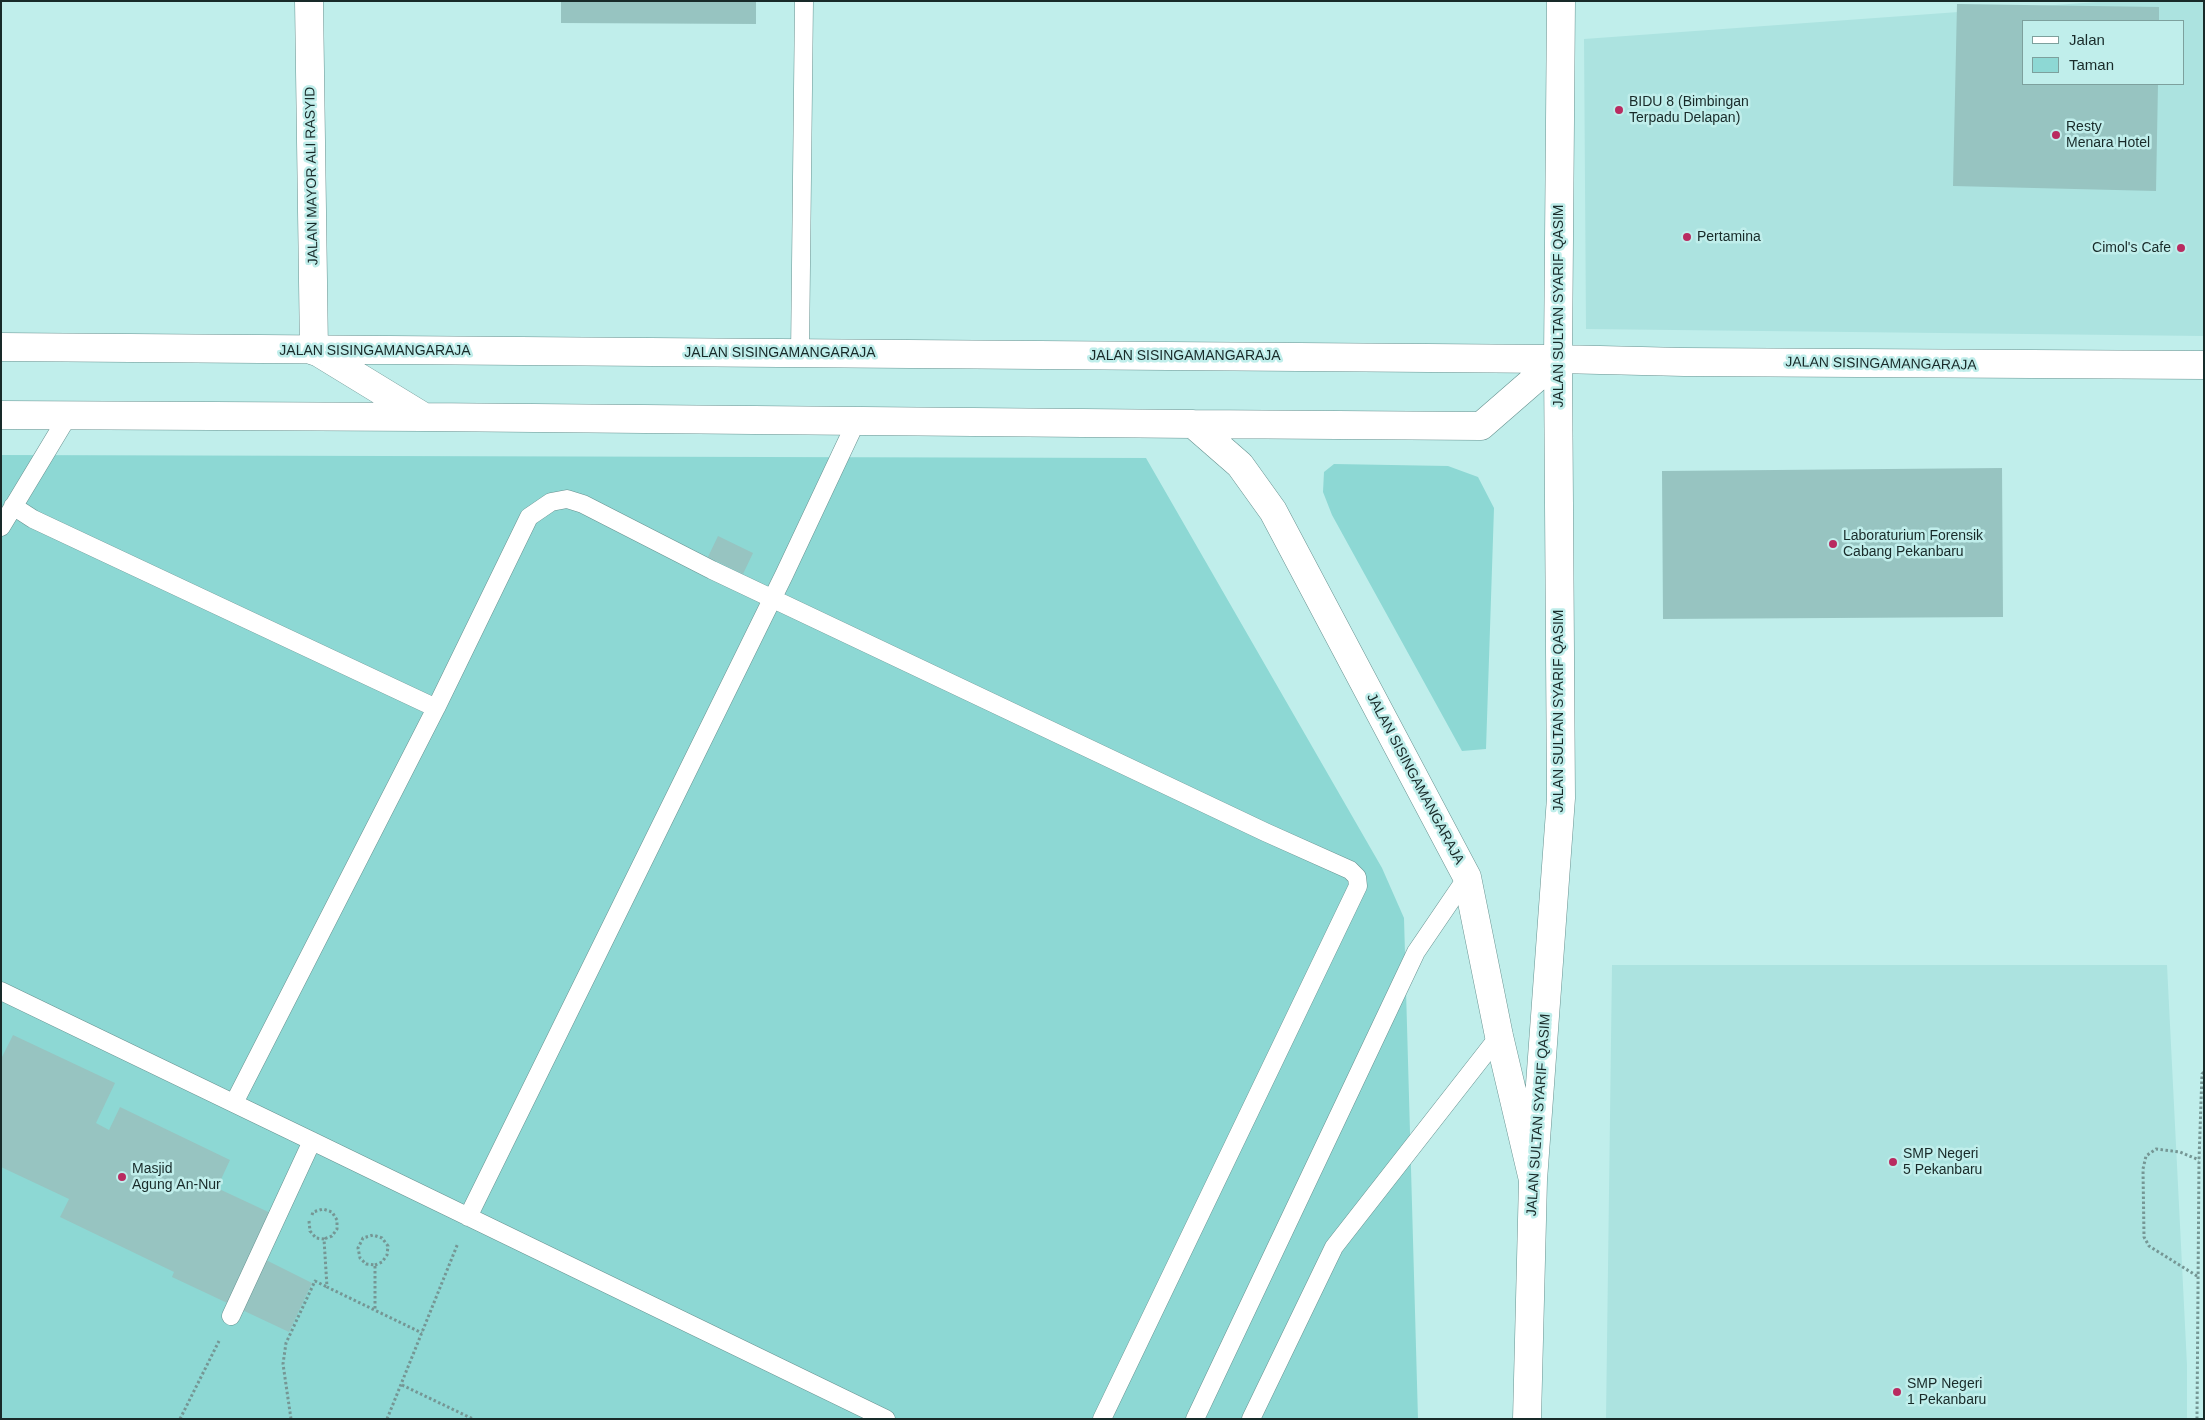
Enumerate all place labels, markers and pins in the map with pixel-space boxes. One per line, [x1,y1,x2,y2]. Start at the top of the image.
place label: BIDU 8 (Bimbingan Terpadu Delapan) [1629,94,1749,126]
marker: BIDU 8 (Bimbingan Terpadu Delapan) [1613,104,1625,116]
place label: Resty Menara Hotel [2066,119,2150,152]
marker: Resty Menara Hotel [2050,129,2062,141]
place label: Pertamina [1697,229,1761,245]
marker: Pertamina [1681,231,1693,243]
place label: Cimol's Cafe [2092,240,2171,256]
marker: Cimol's Cafe [2175,242,2187,254]
place label: Laboraturium Forensik Cabang Pekanbaru [1843,528,1983,560]
marker: Laboraturium Forensik Cabang Pekanbaru [1827,538,1839,550]
place label: SMP Negeri 5 Pekanbaru [1903,1146,1982,1178]
marker: SMP Negeri 5 Pekanbaru [1887,1156,1899,1168]
place label: Masjid Agung An-Nur [132,1161,221,1194]
marker: Masjid Agung An-Nur [116,1171,128,1183]
place label: SMP Negeri 1 Pekanbaru [1907,1376,1986,1408]
marker: SMP Negeri 1 Pekanbaru [1891,1386,1903,1398]

